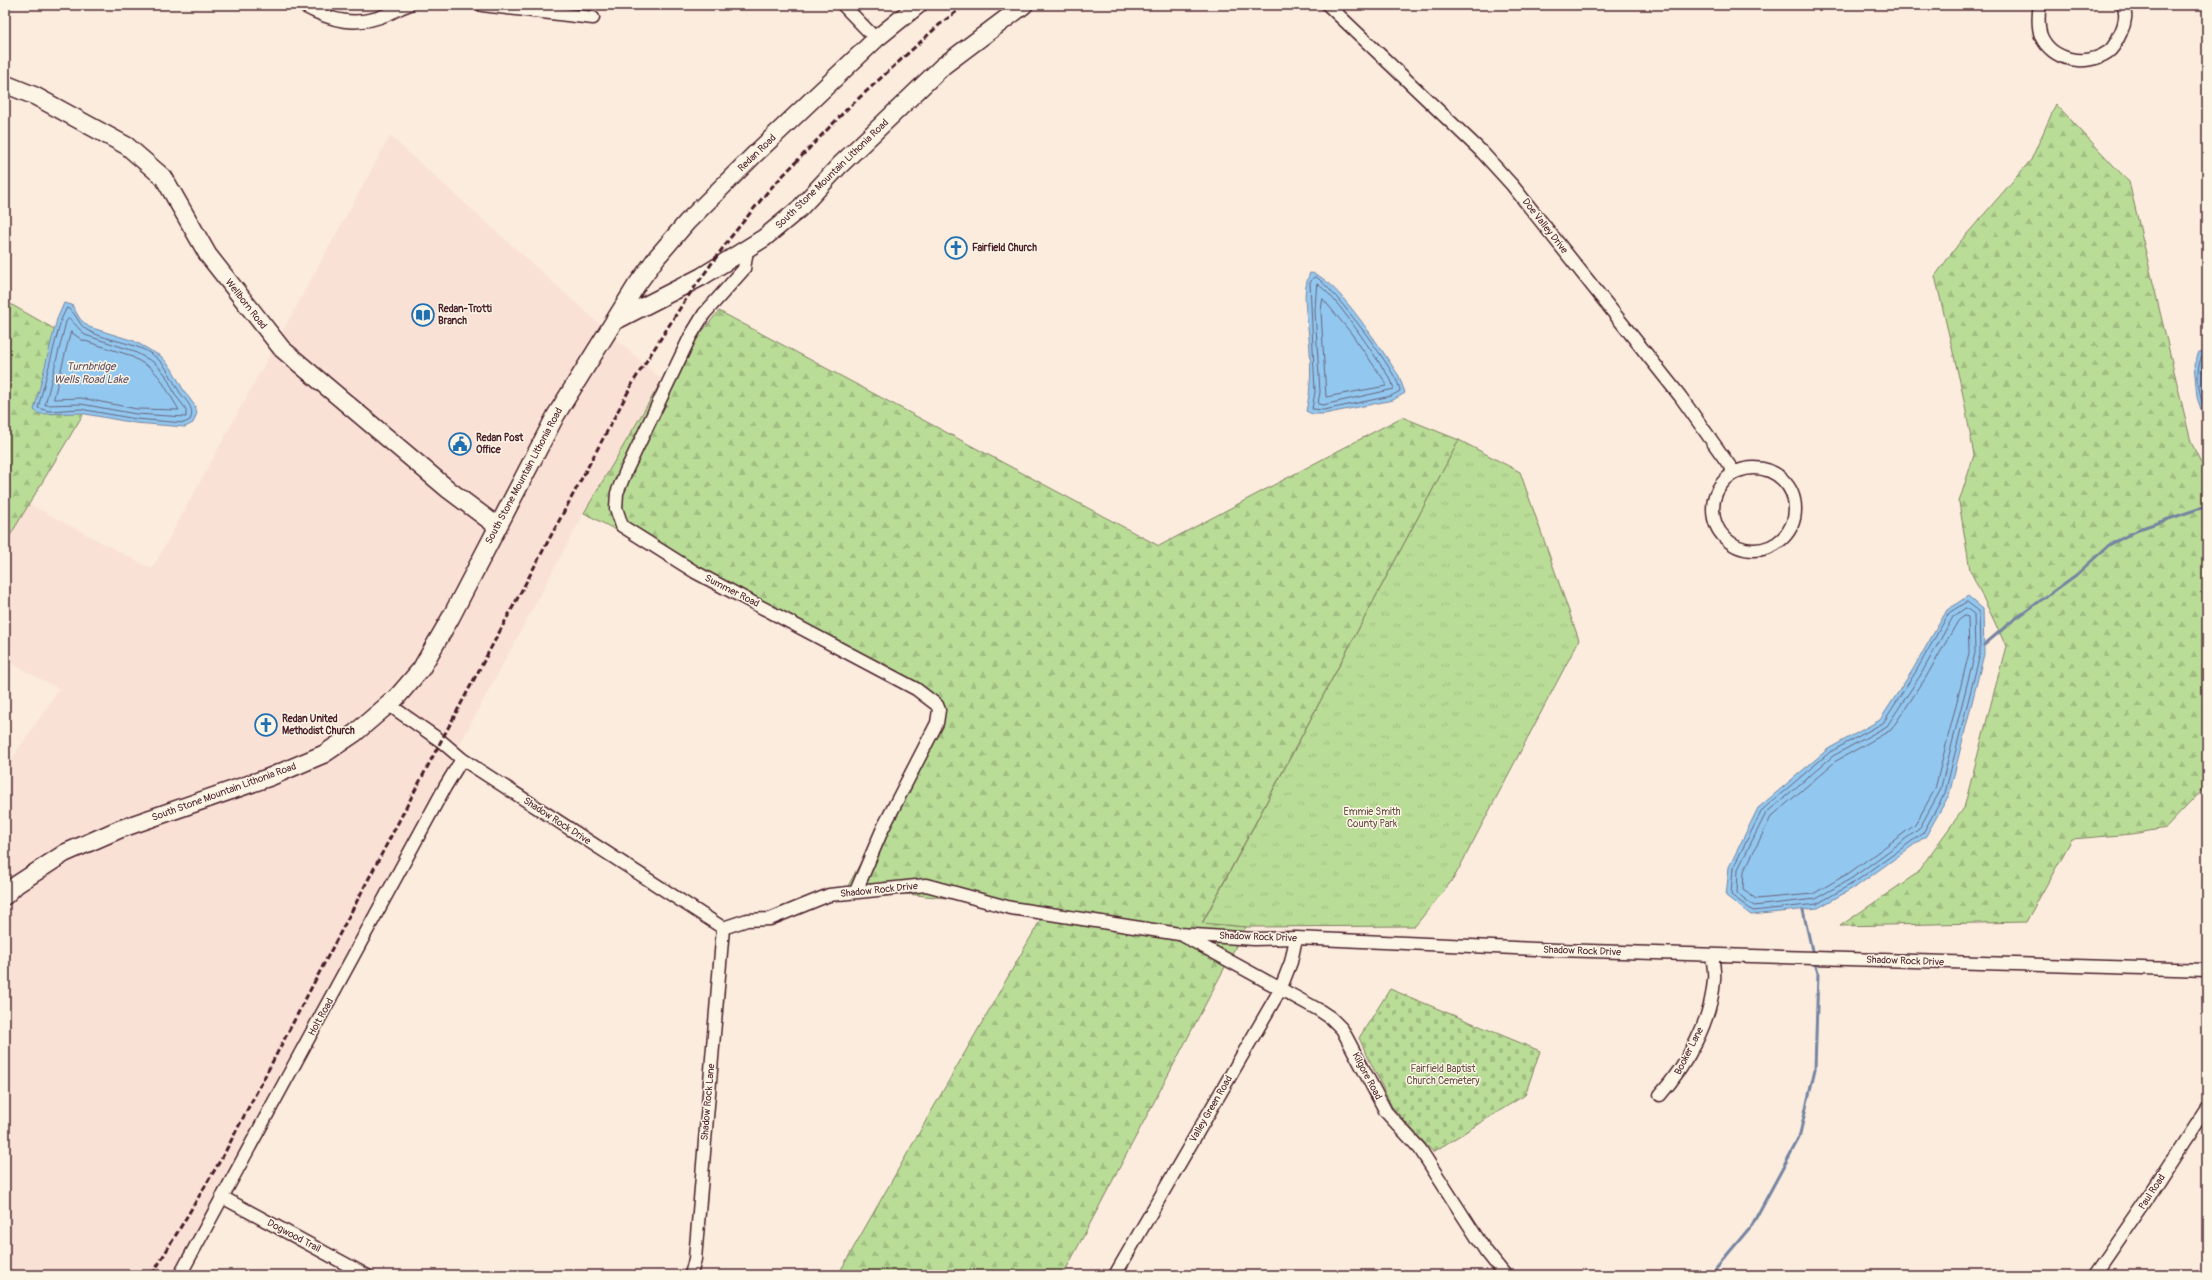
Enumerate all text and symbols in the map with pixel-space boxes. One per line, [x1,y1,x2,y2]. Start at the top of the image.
street label: South Stone Mountain Lithonia Road [773,117,891,231]
street label: Redan Road [735,132,779,174]
street label: Doe Valley Drive [1520,196,1570,256]
church icon: Fairfield Church [943,235,969,261]
place label: Fairfield Church [972,242,1037,254]
street label: Wellborn Road [223,276,269,332]
library icon: Redan-Trotti Branch [410,302,436,328]
place label: Redan-Trotti Branch [438,303,492,327]
water label: Turnbridge Wells Road Lake [54,360,130,386]
street label: South Stone Mountain Lithonia Road [483,406,565,546]
public building icon: Redan Post Office [447,431,473,457]
place label: Redan Post Office [476,432,524,456]
street label: Summer Road [703,572,761,610]
church icon: Redan United Methodist Church [253,712,279,738]
place label: Redan United Methodist Church [282,713,355,737]
street label: South Stone Mountain Lithonia Road [150,760,298,824]
street label: Shadow Rock Drive [521,795,593,847]
park label: Emmie Smith County Park [1343,806,1401,830]
street label: Shadow Rock Drive [840,880,918,900]
street label: Shadow Rock Drive [1219,930,1297,944]
street label: Shadow Rock Drive [1543,944,1621,958]
street label: Shadow Rock Drive [1866,954,1944,968]
street label: Holt Road [306,996,336,1038]
street label: Booker Lane [1672,1025,1706,1077]
street label: Kilgore Road [1350,1050,1384,1102]
street label: Shadow Rock Lane [699,1063,717,1141]
park label: Fairfield Baptist Church Cemetery [1406,1063,1480,1087]
street label: Valley Green Road [1187,1073,1235,1144]
street label: Paul Road [2136,1172,2168,1212]
street label: Dogwood Trail [265,1217,323,1255]

